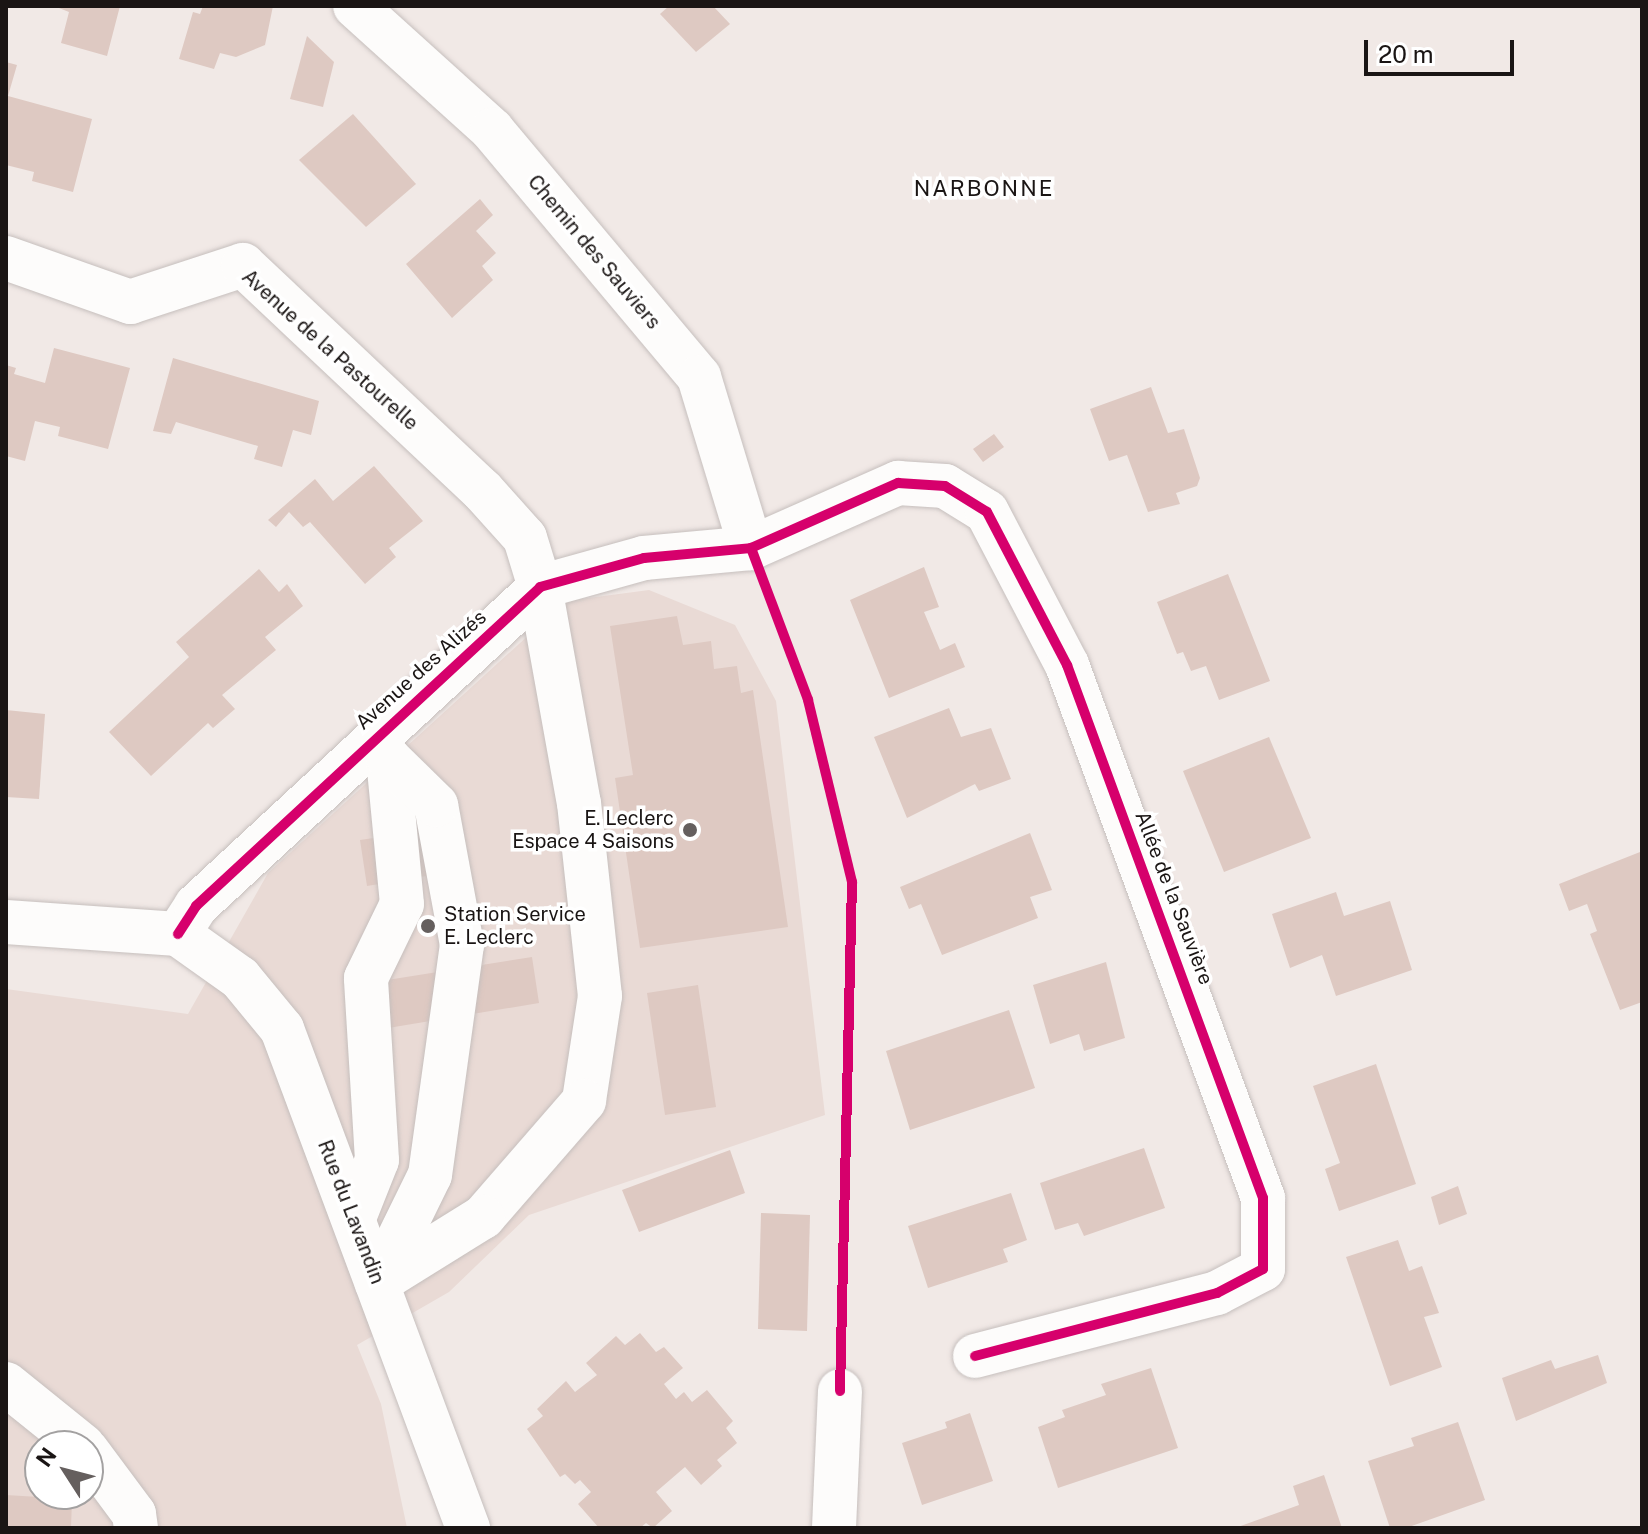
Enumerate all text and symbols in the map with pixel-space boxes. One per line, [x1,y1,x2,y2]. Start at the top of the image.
scale bar [1368,24,1518,74]
text: 20 m [1378,40,1434,68]
street label: Chemin des Sauviers [523,170,665,334]
district label: NARBONNE [914,176,1054,202]
street label: Avenue de la Pastourelle [237,264,423,436]
street label: Avenue des Alizés [351,605,491,735]
place label: E. Leclerc Espace 4 Saisons [512,806,674,853]
street label: Allée de la Sauvière [1130,808,1218,988]
marker: E. Leclerc Espace 4 Saisons [681,821,699,839]
place label: Station Service E. Leclerc [444,902,586,949]
marker: Station Service E. Leclerc [419,917,437,935]
street label: Rue du Lavandin [312,1136,390,1288]
north arrow [24,1430,104,1510]
text: N [31,1442,62,1472]

